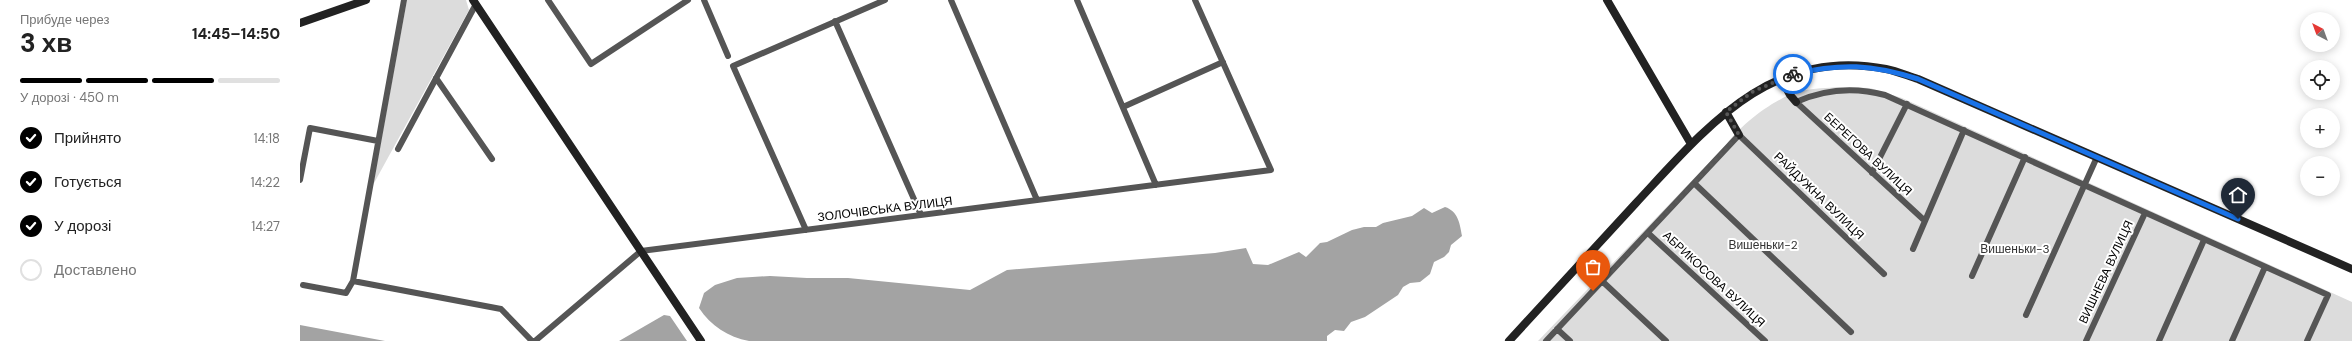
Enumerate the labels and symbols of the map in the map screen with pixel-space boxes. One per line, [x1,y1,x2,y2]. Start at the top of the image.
north arrow [2300,12,2340,52]
courier [1773,54,1813,94]
street label: БЕРЕГОВА ВУЛИЦЯ [1821,109,1915,199]
street label: РАЙДУЖНА ВУЛИЦЯ [1770,149,1868,243]
pin [2221,178,2255,219]
street label: ЗОЛОЧІВСЬКА ВУЛИЦЯ [817,193,953,225]
street label: ВИШНЕВА ВУЛИЦЯ [2075,218,2137,326]
street label: АБРИКОСОВА ВУЛИЦЯ [1660,227,1768,331]
park label: Вишеньки-2 [1728,237,1798,253]
park label: Вишеньки-3 [1980,241,2050,257]
pin [1576,250,1610,291]

